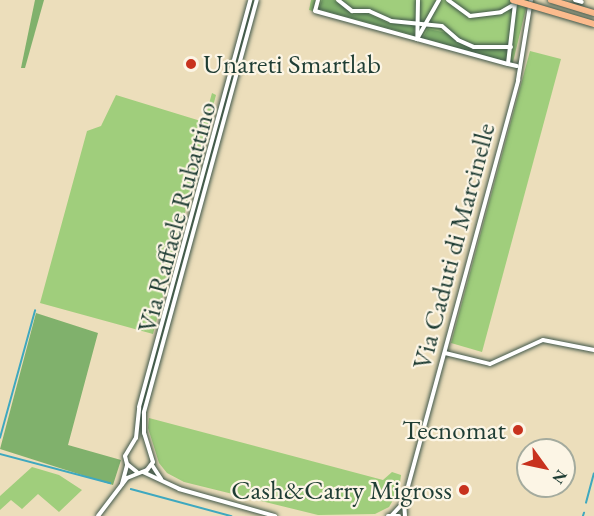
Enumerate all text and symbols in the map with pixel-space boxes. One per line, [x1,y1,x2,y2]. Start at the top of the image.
place label: Unareti Smartlab [203,48,381,80]
marker: Unareti Smartlab [184,57,198,71]
street label: Via Raffaele Rubattino [130,98,222,336]
street label: Via Caduti di Marcinelle [405,119,501,373]
place label: Tecnomat [402,414,506,446]
marker: Tecnomat [511,423,525,437]
north arrow [516,438,576,498]
text: N [548,466,572,488]
place label: Cash&Carry Migross [231,474,452,506]
marker: Cash&Carry Migross [457,483,471,497]

